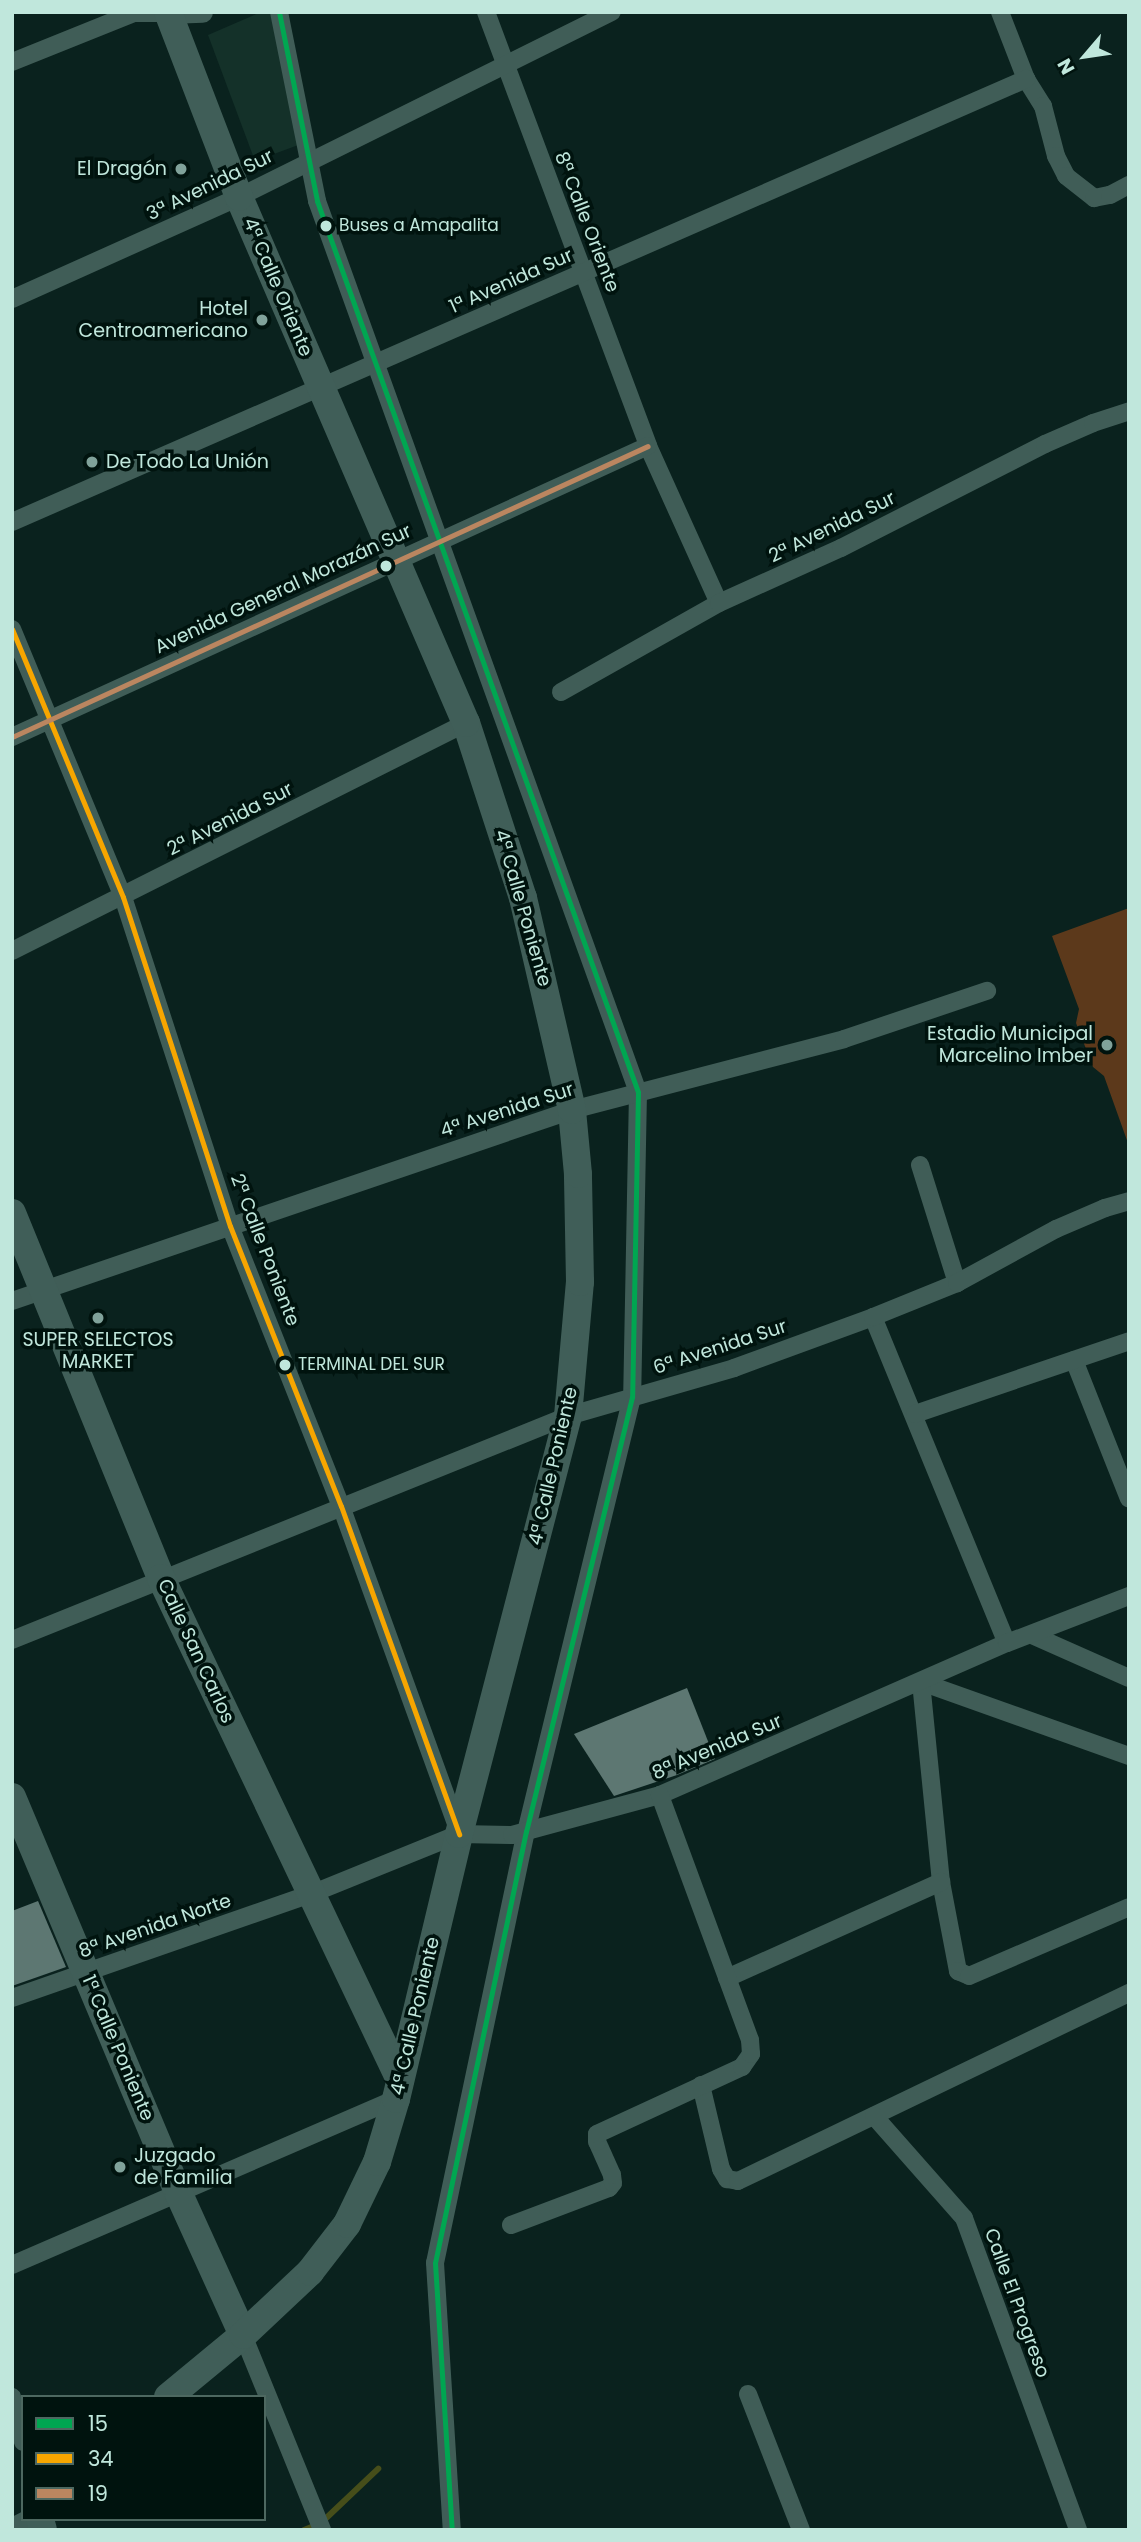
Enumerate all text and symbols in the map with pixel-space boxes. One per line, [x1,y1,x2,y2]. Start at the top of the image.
north arrow [1050,21,1120,91]
text: N [1051,54,1081,79]
street label: 3ª Avenida Sur [143,144,277,226]
street label: 8ª Calle Oriente [550,149,624,295]
place label: El Dragón [77,158,167,180]
marker: El Dragón [173,161,189,177]
street label: 4ª Calle Oriente [238,214,318,360]
place label: Buses a Amapalita [339,216,499,236]
marker: Buses a Amapalita [319,219,333,233]
street label: 1ª Avenida Sur [446,244,576,318]
place label: Hotel Centroamericano [79,298,248,342]
marker: Hotel Centroamericano [254,312,270,328]
place label: De Todo La Unión [106,451,269,473]
marker: De Todo La Unión [84,454,100,470]
street label: 2ª Avenida Sur [765,487,899,567]
street label: Avenida General Morazán Sur [151,519,415,659]
unlabelled marker [379,559,393,573]
street label: 2ª Avenida Sur [163,778,297,860]
street label: 4ª Calle Poniente [490,827,556,989]
place label: Estadio Municipal Marcelino Imber [927,1023,1093,1067]
marker: Estadio Municipal Marcelino Imber [1099,1037,1115,1053]
street label: 4ª Avenida Sur [437,1078,577,1142]
street label: 2ª Calle Poniente [226,1171,304,1329]
marker: SUPER SELECTOS MARKET [90,1310,106,1326]
street label: 6ª Avenida Sur [650,1315,790,1379]
place label: SUPER SELECTOS MARKET [22,1329,174,1373]
place label: TERMINAL DEL SUR [298,1355,445,1375]
marker: TERMINAL DEL SUR [278,1358,292,1372]
street label: 4ª Calle Poniente [524,1385,582,1547]
street label: Calle San Carlos [153,1575,239,1727]
street label: 8ª Avenida Sur [649,1709,785,1785]
street label: 8ª Avenida Norte [76,1889,234,1963]
street label: 4ª Calle Poniente [386,1935,444,2097]
street label: 1ª Calle Poniente [77,1972,159,2124]
place label: Juzgado de Familia [134,2145,233,2189]
marker: Juzgado de Familia [112,2159,128,2175]
street label: Calle El Progreso [979,2225,1055,2381]
legend [21,2395,266,2521]
text: 15 [88,2409,108,2438]
text: 34 [88,2444,114,2473]
text: 19 [88,2479,108,2508]

